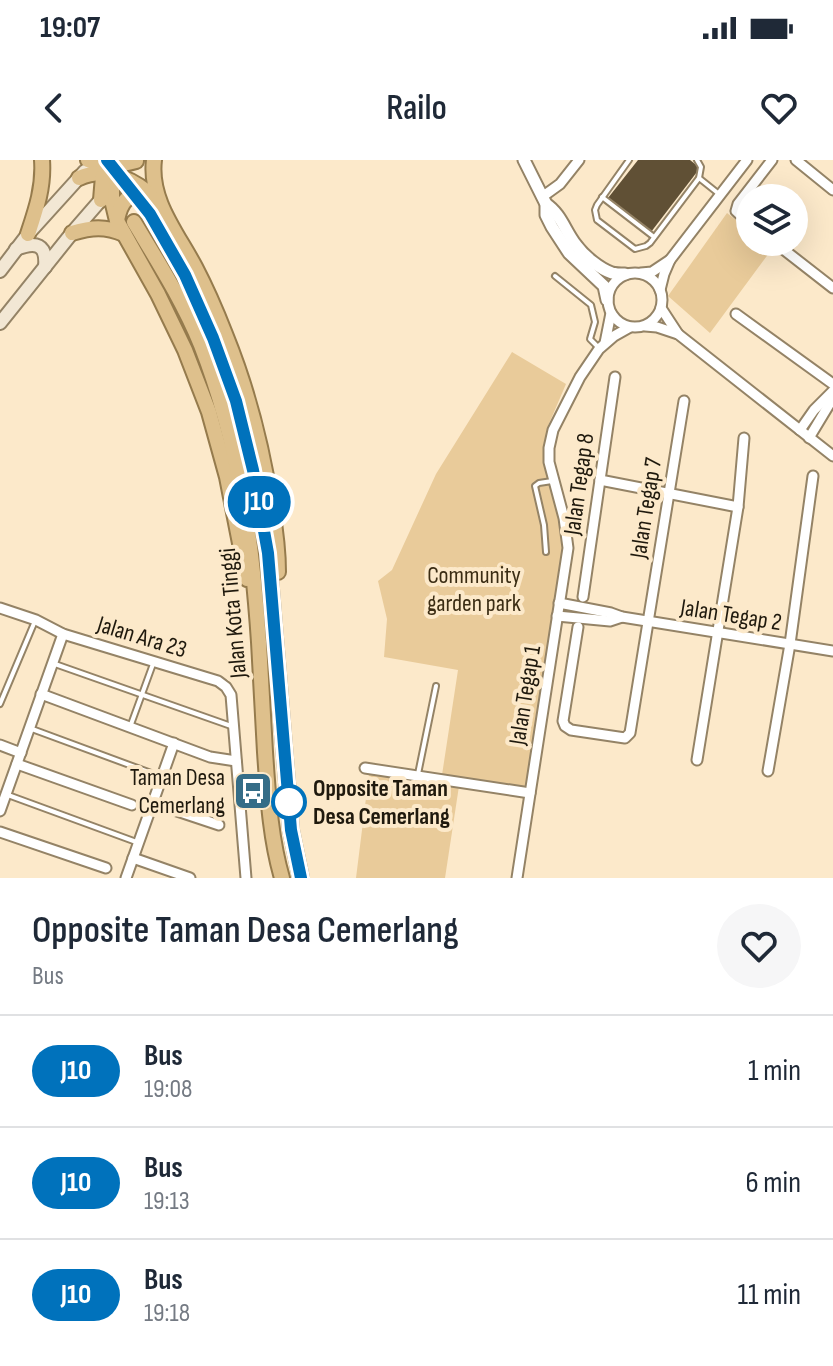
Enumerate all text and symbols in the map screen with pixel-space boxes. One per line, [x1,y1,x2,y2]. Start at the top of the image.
text: 19:07 [40,10,100,46]
icon: back [32,86,76,130]
icon: heart [757,86,801,130]
text: Railo [386,87,447,130]
map controls [736,184,808,256]
button: layers [736,184,808,256]
street label: Jalan Tegap 8 [557,431,600,538]
street label: Jalan Tegap 7 [624,455,668,561]
line badge: J10 [213,476,305,528]
text: J10 [244,485,274,518]
street label: Jalan Kota Tinggi [213,547,253,680]
park label: Community garden park [427,561,521,618]
street label: Jalan Tegap 2 [677,593,784,637]
street label: Jalan Ara 23 [93,609,190,664]
street label: Jalan Tegap 1 [503,643,547,748]
place label: Taman Desa Cemerlang [130,763,225,820]
bus stop icon: Taman Desa Cemerlang [232,770,274,812]
place label: Opposite Taman Desa Cemerlang [313,774,450,831]
marker: Opposite Taman Desa Cemerlang [272,785,306,819]
button: heart [717,904,801,988]
text: Opposite Taman Desa Cemerlang [32,908,459,953]
text: Bus [32,961,64,992]
text: Bus [144,1038,183,1074]
text: 1 min [748,1053,801,1089]
text: J10 [61,1054,91,1087]
text: 19:08 [144,1074,193,1105]
text: Bus [144,1150,183,1186]
text: 6 min [745,1165,801,1201]
text: J10 [61,1166,91,1199]
text: 19:13 [144,1186,190,1217]
text: Bus [144,1262,183,1298]
text: 11 min [738,1277,801,1313]
text: J10 [61,1278,91,1311]
text: 19:18 [144,1298,190,1329]

